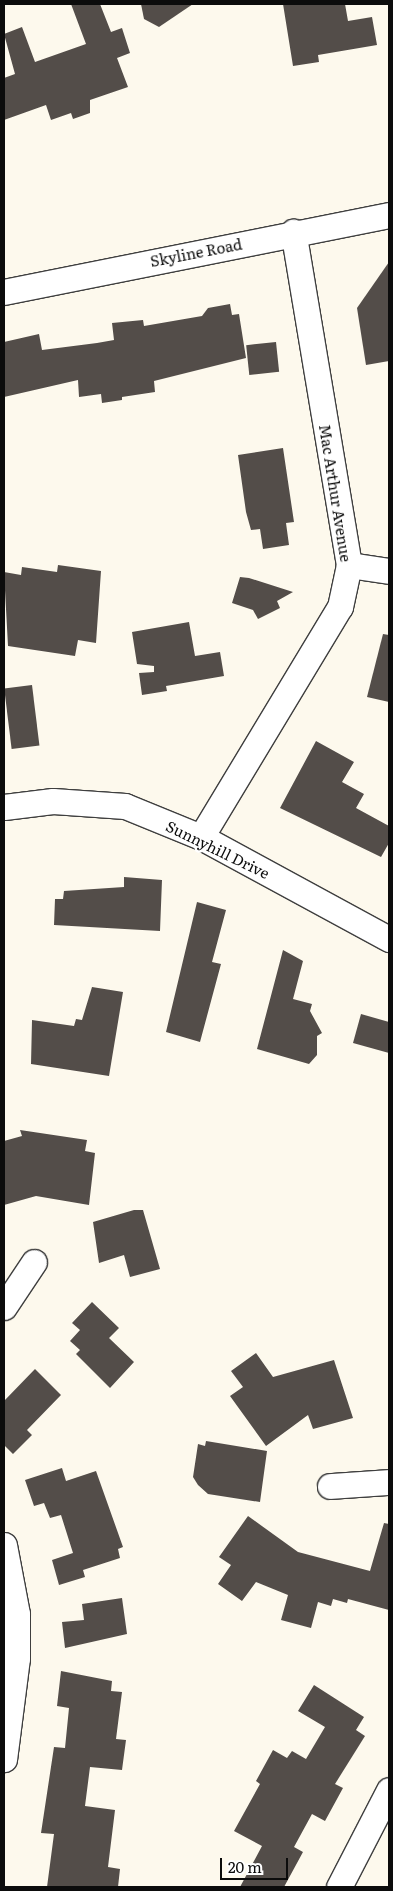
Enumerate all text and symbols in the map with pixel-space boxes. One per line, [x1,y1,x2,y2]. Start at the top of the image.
street label: Skyline Road [149,234,243,270]
street label: Mac Arthur Avenue [316,423,356,563]
street label: Sunnyhill Drive [163,816,273,882]
scale bar [223,1848,290,1880]
text: 20 m [228,1855,262,1878]

